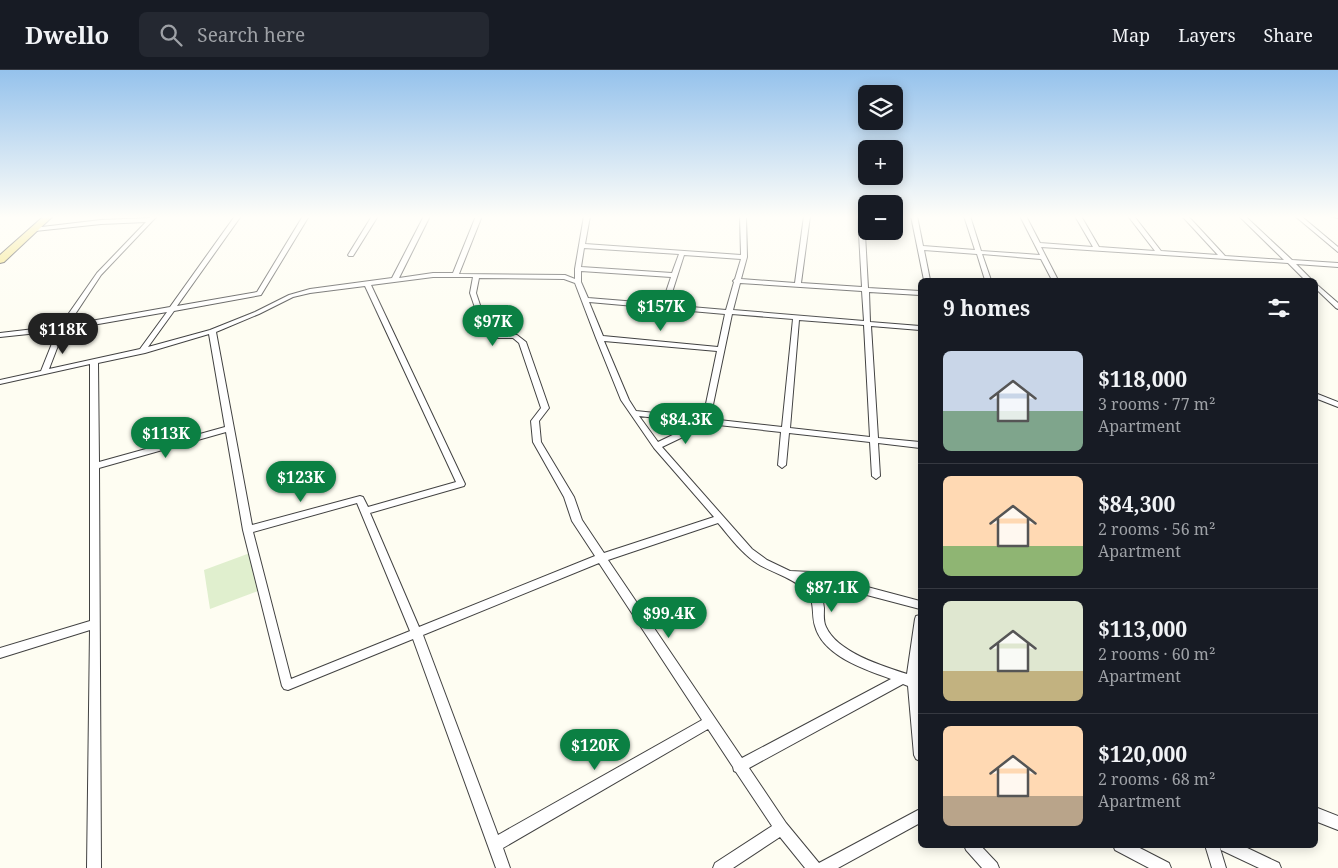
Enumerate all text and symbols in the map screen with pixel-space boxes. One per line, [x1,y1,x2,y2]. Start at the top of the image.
search box [139,12,489,57]
text: Dwello [25,18,109,51]
icon: search [157,21,185,49]
text: Search here [197,22,305,48]
text: Map [1112,23,1150,47]
text: Layers [1178,23,1236,47]
text: Share [1264,23,1313,47]
map controls [858,85,903,240]
button: layers [858,85,903,130]
button: + [858,140,903,185]
button: − [858,195,903,240]
pin: $157K [626,290,696,332]
text: 9 homes [943,294,1030,322]
icon: filters [1265,294,1293,322]
text: $157K [637,295,685,317]
pin: $97K [463,304,523,347]
text: $97K [474,310,512,332]
pin: $118K [28,312,98,355]
text: $118K [39,318,87,340]
text: $118,000 [1098,365,1187,393]
icon: home [983,371,1043,431]
text: 3 rooms · 77 m² [1098,393,1215,415]
pin: $84.3K [645,402,727,445]
text: $84.3K [660,408,712,430]
text: Apartment [1098,415,1181,437]
pin: $113K [131,416,201,459]
text: $113K [142,422,190,444]
pin: $123K [266,460,336,503]
text: $123K [277,466,325,488]
text: $84,300 [1098,490,1175,518]
icon: home [983,496,1043,556]
text: 2 rooms · 56 m² [1098,518,1215,540]
text: Apartment [1098,540,1181,562]
pin: $87.1K [791,570,873,613]
text: $87.1K [806,576,858,598]
pin: $99.4K [628,596,710,639]
text: $99.4K [643,602,695,624]
text: $113,000 [1098,615,1187,643]
icon: home [983,621,1043,681]
text: 2 rooms · 60 m² [1098,643,1215,665]
text: Apartment [1098,665,1181,687]
pin: $120K [560,728,630,771]
text: $120K [571,734,619,756]
text: $120,000 [1098,740,1187,768]
icon: home [983,746,1043,806]
text: 2 rooms · 68 m² [1098,768,1215,790]
text: Apartment [1098,790,1181,812]

